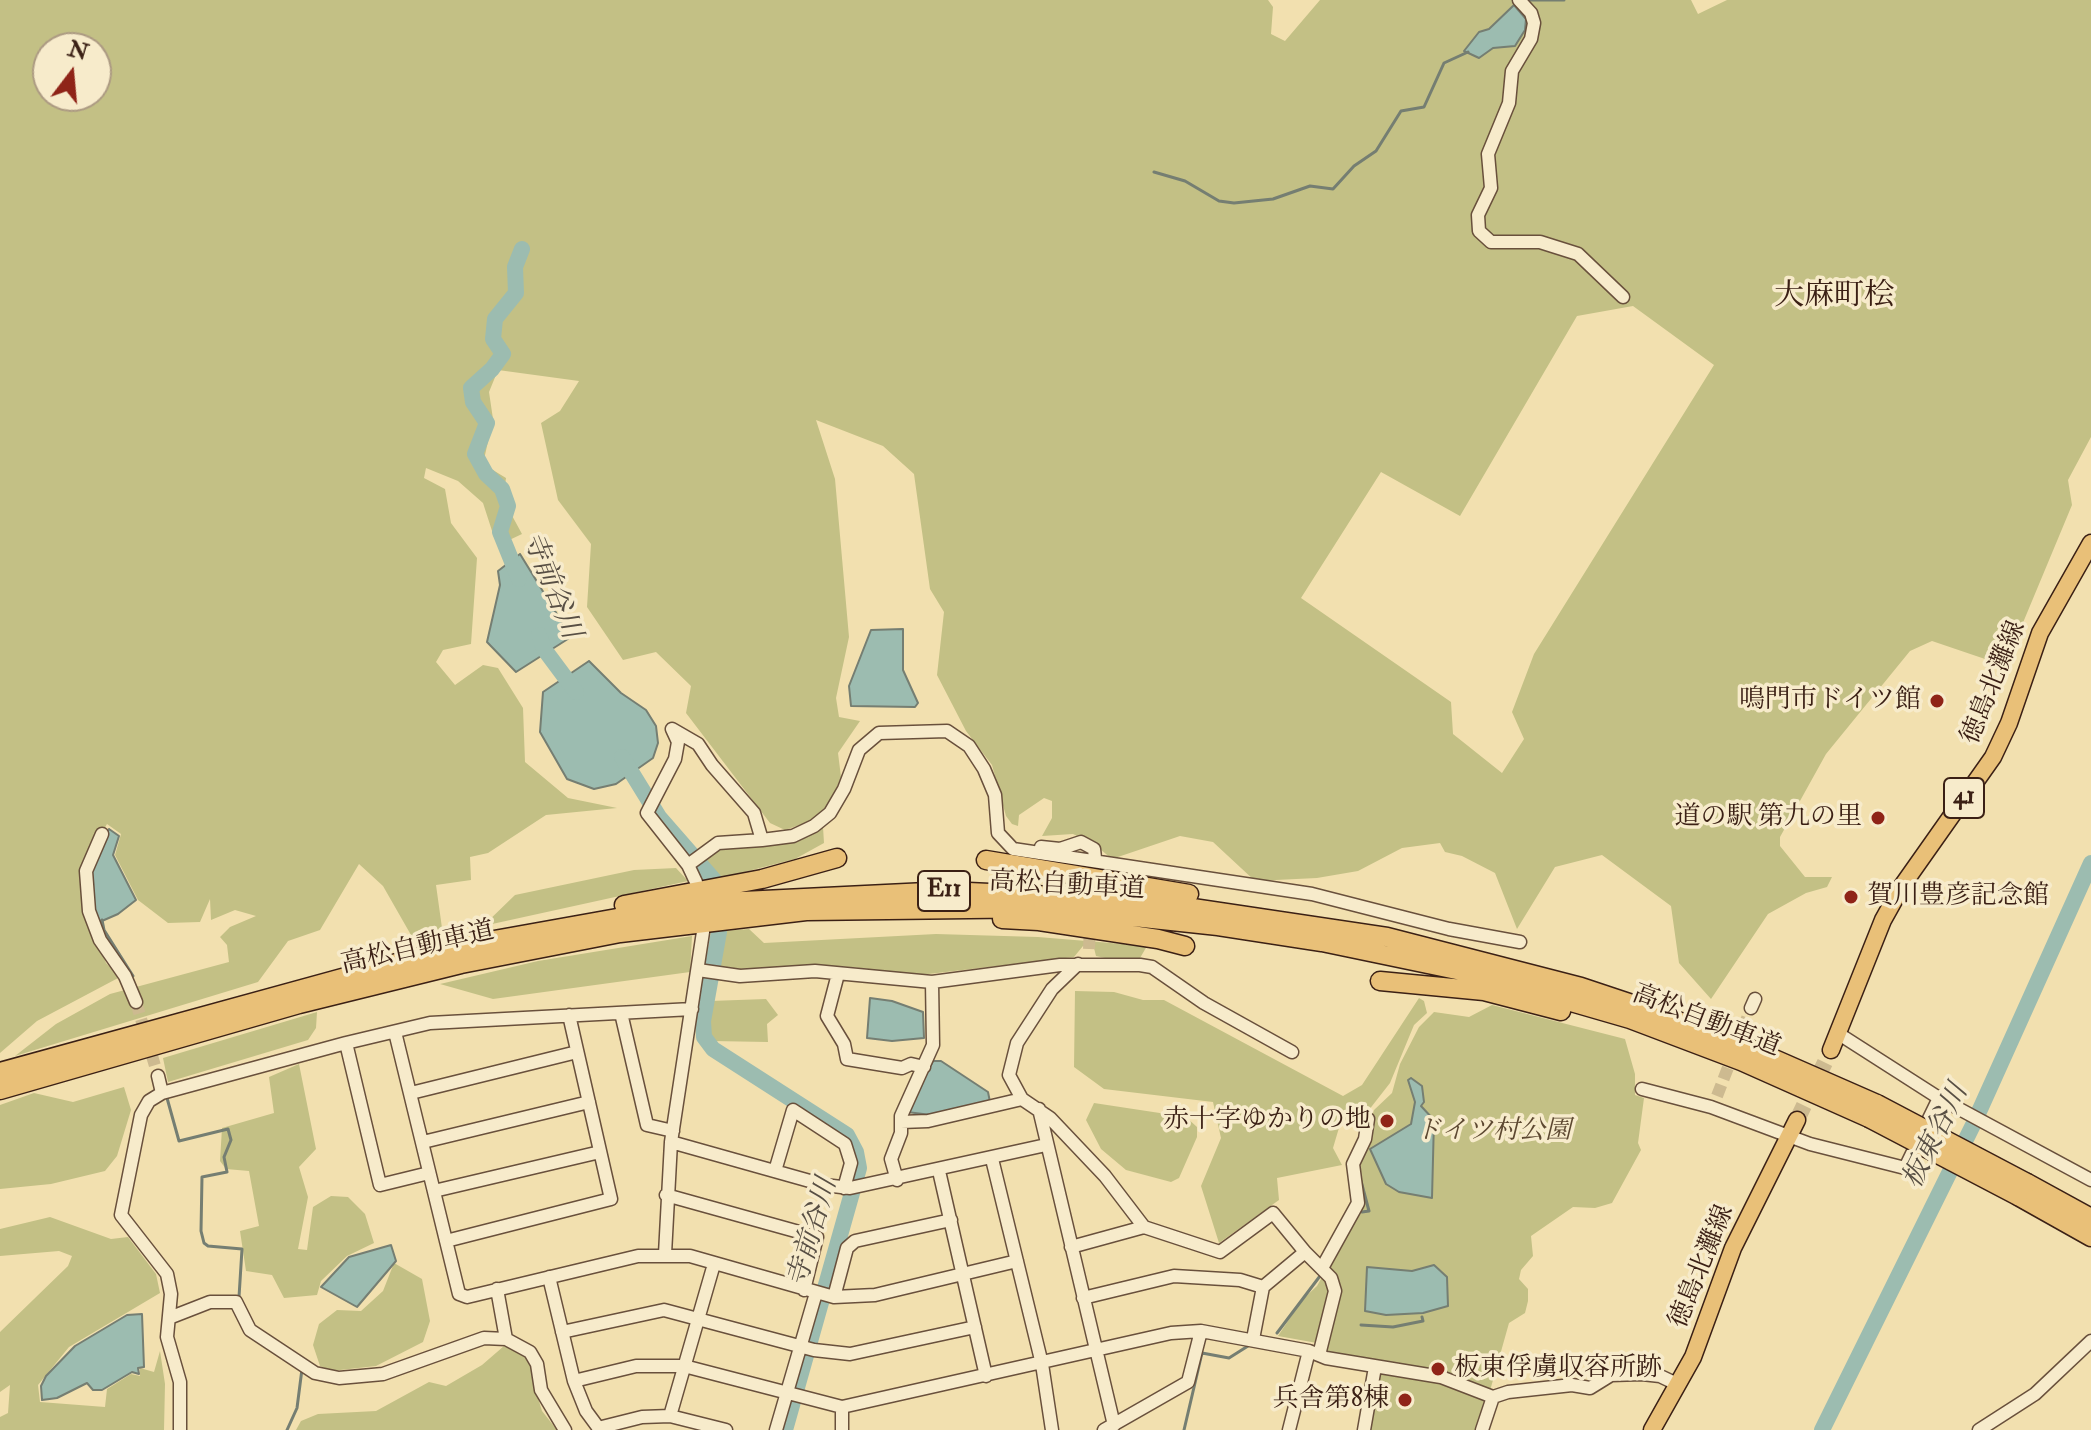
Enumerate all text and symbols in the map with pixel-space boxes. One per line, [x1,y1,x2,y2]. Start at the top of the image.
north arrow [32,32,112,112]
text: N [65,35,91,67]
district label: 大麻町桧 [1774,280,1894,316]
water label: 寺前谷川 [513,528,587,644]
street label: 徳島北灘線 [1956,617,2034,749]
place label: 鳴門市ドイツ館 [1739,685,1921,717]
marker: 鳴門市ドイツ館 [1928,692,1946,710]
road number: 41 [1944,778,1984,818]
place label: 道の駅 第九の里 [1675,802,1862,834]
marker: 道の駅 第九の里 [1869,809,1887,827]
street label: 高松自動車道 [988,867,1146,907]
road number: E11 [918,871,970,911]
place label: 賀川豊彦記念館 [1867,881,2049,913]
marker: 賀川豊彦記念館 [1842,888,1860,906]
street label: 高松自動車道 [338,916,498,982]
street label: 高松自動車道 [1628,979,1784,1065]
water label: 板東谷川 [1897,1079,1977,1195]
place label: 赤十字ゆかりの地 [1163,1105,1371,1137]
marker: 赤十字ゆかりの地 [1378,1112,1396,1130]
park label: ドイツ村公園 [1415,1116,1571,1148]
water label: 寺前谷川 [782,1175,846,1291]
street label: 徳島北灘線 [1664,1201,1742,1333]
place label: 板東俘虜収容所跡 [1454,1353,1662,1385]
marker: 板東俘虜収容所跡 [1429,1360,1447,1378]
place label: 兵舎第8棟 [1273,1384,1389,1416]
marker: 兵舎第8棟 [1396,1391,1414,1409]

